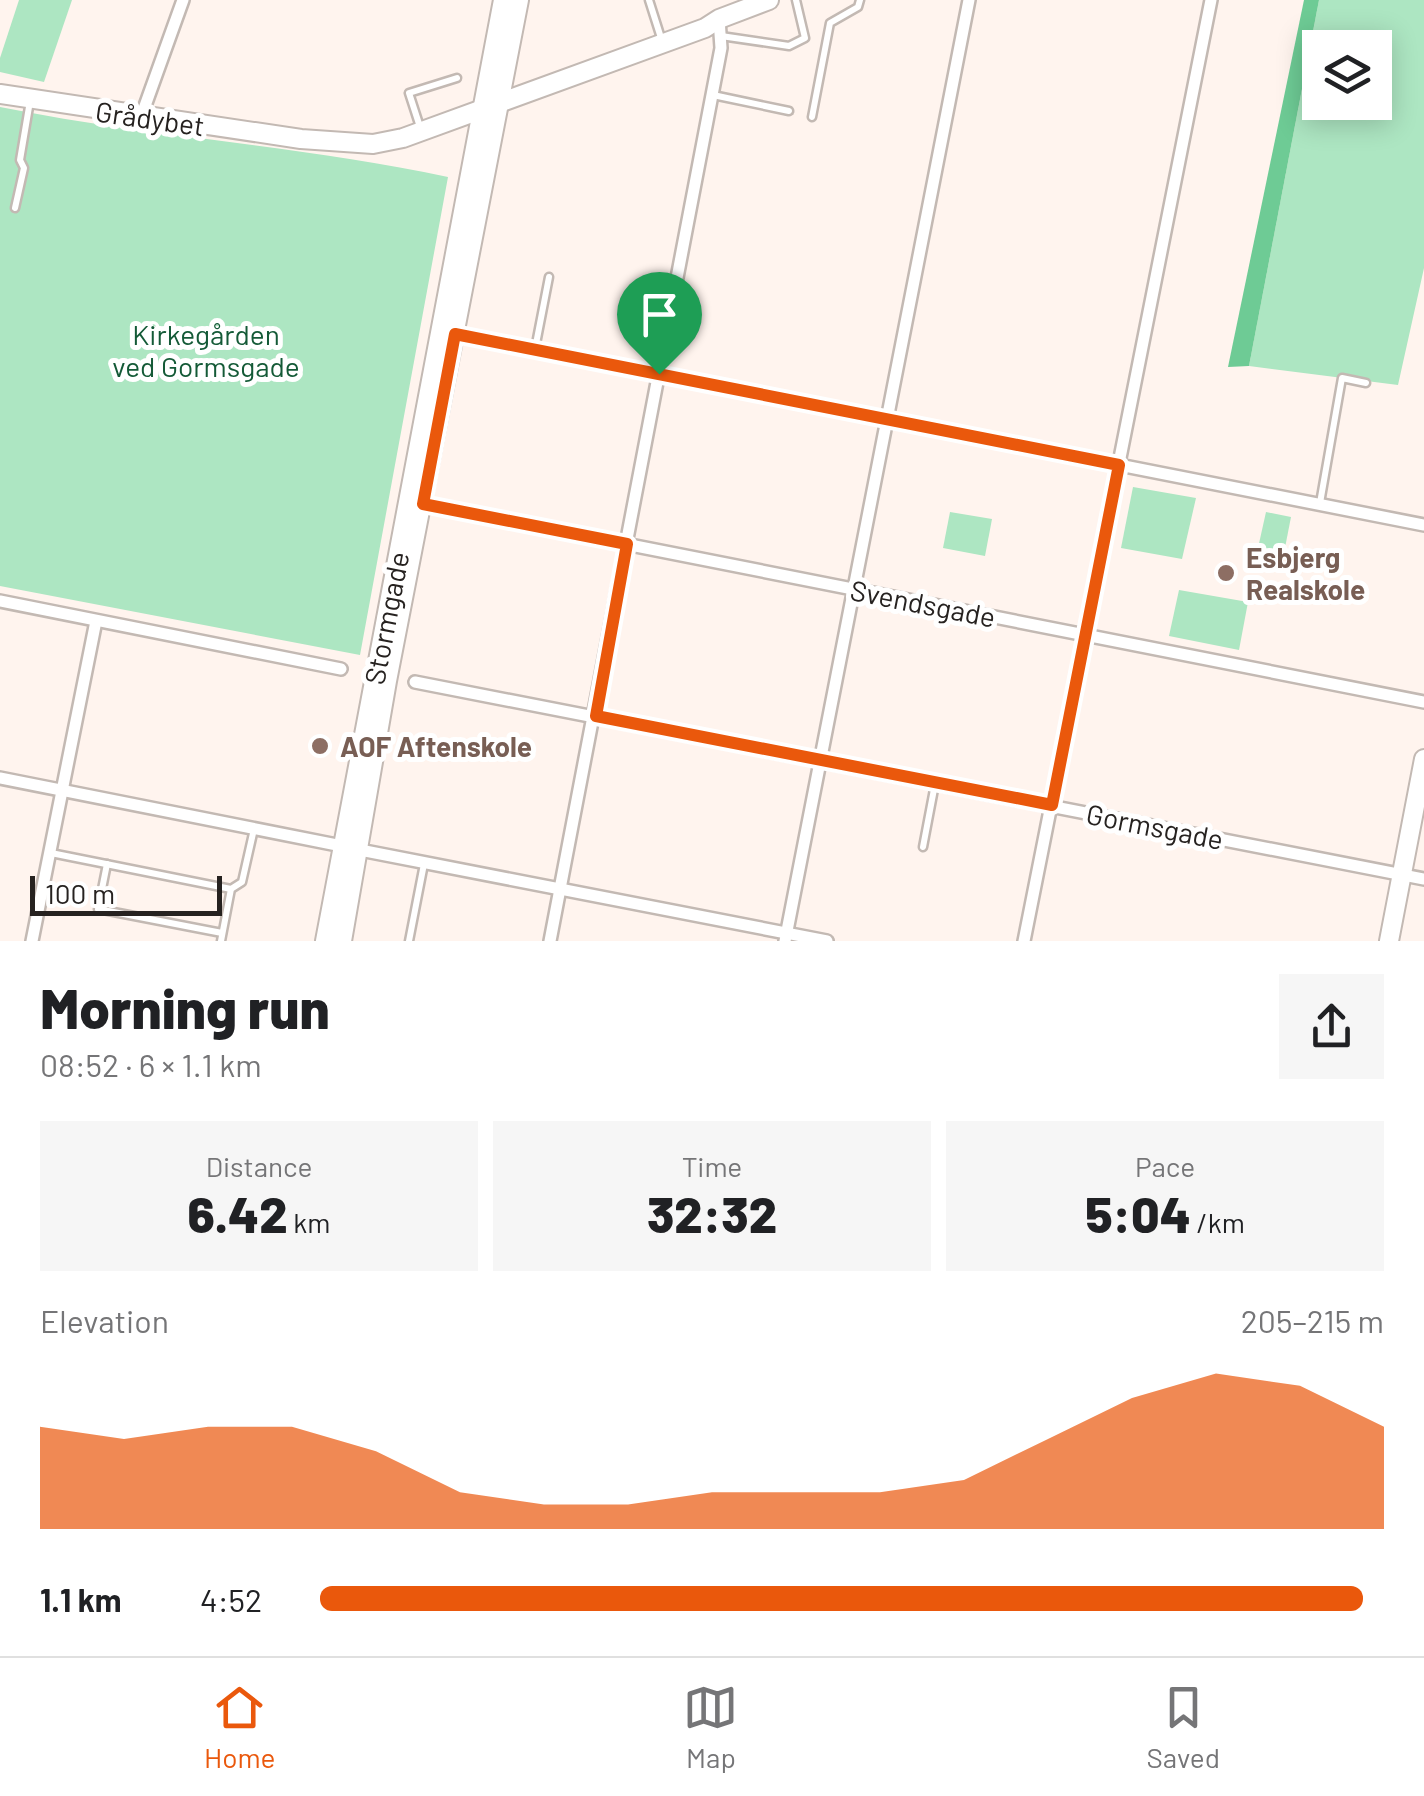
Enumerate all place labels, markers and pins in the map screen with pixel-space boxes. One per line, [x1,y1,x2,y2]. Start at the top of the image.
pin [617,272,702,375]
place label: Esbjerg Realskole [1246,540,1365,606]
marker: Esbjerg Realskole [1215,562,1237,584]
place label: AOF Aftenskole [340,729,532,763]
marker: AOF Aftenskole [309,735,331,757]

